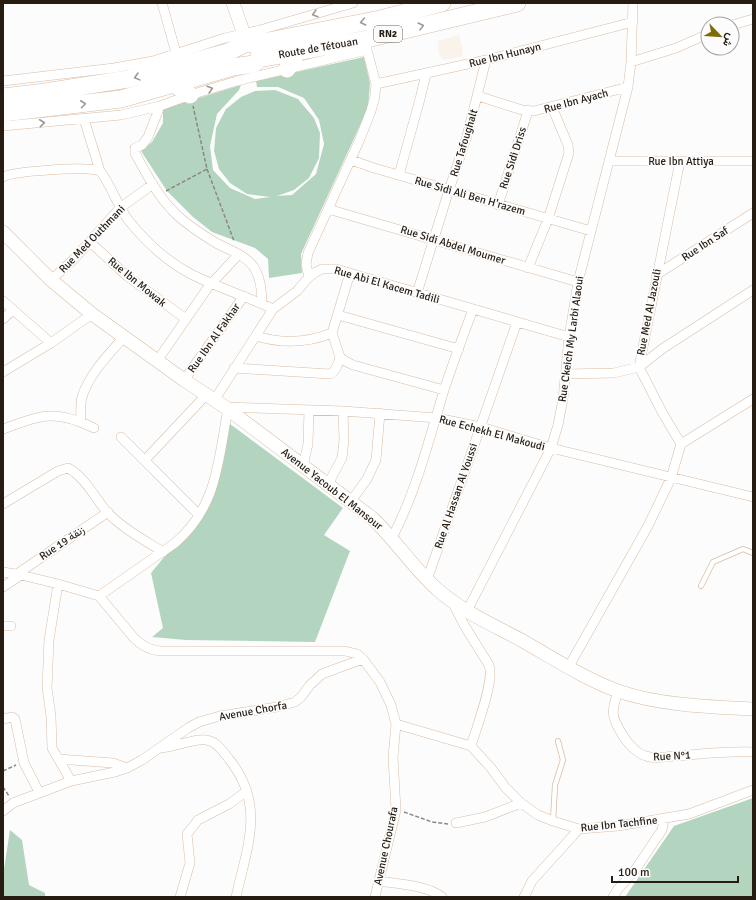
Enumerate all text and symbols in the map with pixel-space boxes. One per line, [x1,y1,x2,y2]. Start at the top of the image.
one-way arrow [312,9,319,18]
north arrow [700,16,740,56]
one-way arrow [360,17,367,26]
one-way arrow [417,23,424,31]
road number: RN2 [374,26,402,42]
text: ش [720,31,737,49]
street label: Route de Tétouan [277,35,359,61]
street label: Rue Ibn Hunayn [468,40,542,70]
one-way arrow [133,72,140,81]
one-way arrow [206,85,213,94]
street label: Rue Ibn Ayach [542,86,610,116]
one-way arrow [80,100,86,109]
street label: Rue Tafoughalt [448,107,480,178]
one-way arrow [39,119,45,128]
street label: Rue Sidi Driss [497,125,529,191]
street label: Rue Ibn Attiya [648,155,714,168]
street label: Rue Sidi Ali Ben H'razem [413,174,527,218]
street label: Rue Med Outhmani [56,202,128,276]
street label: Rue Sidi Abdel Moumer [399,223,507,267]
street label: Rue Ibn Saf [679,223,732,264]
street label: Rue Ibn Mowak [105,255,169,310]
street label: Rue Abi El Kacem Tadili [333,264,441,306]
street label: Rue Med Al Jazouli [634,268,664,356]
street label: Rue Ckeich My Larbi Alaoui [556,275,586,403]
street label: Rue Ibn Al Fakhar [185,301,243,375]
street label: Rue Echekh El Makoudi [438,413,546,453]
street label: Rue Al Hassan Al Youssi [432,442,480,550]
street label: Avenue Yacoub El Mansour [279,445,385,533]
street label: Rue 19 زنقة [37,523,87,563]
street label: Avenue Chorfa [218,699,288,723]
street label: Rue N°1 [653,749,691,763]
street label: Avenue Chourafa [371,805,401,886]
street label: Rue Ibn Tachfine [580,814,658,834]
scale bar [612,858,738,884]
text: 100 m [618,865,650,880]

